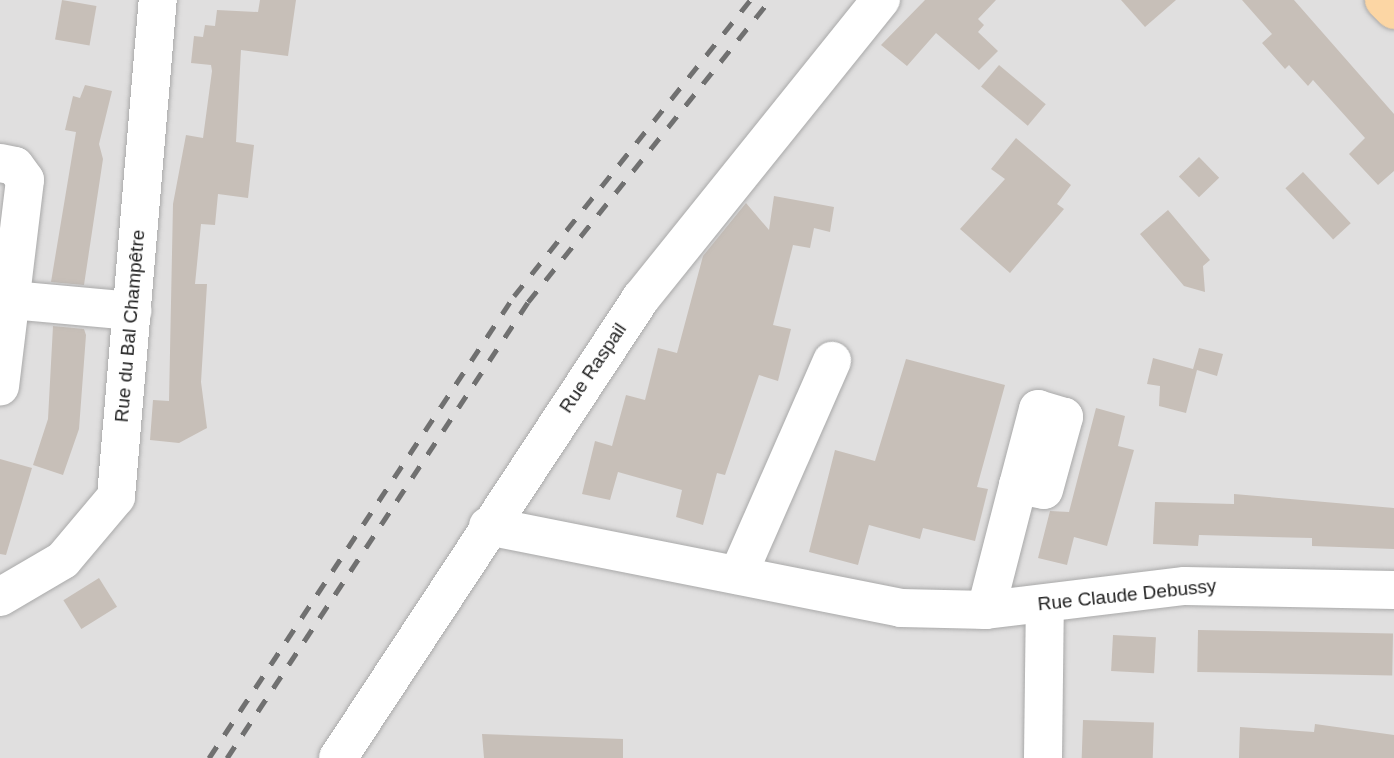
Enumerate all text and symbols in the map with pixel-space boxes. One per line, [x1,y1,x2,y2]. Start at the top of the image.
street label: Rue du Bal Champêtre [110,229,150,423]
street label: Rue Raspail [555,319,631,417]
street label: Rue Claude Debussy [1037,574,1217,616]

